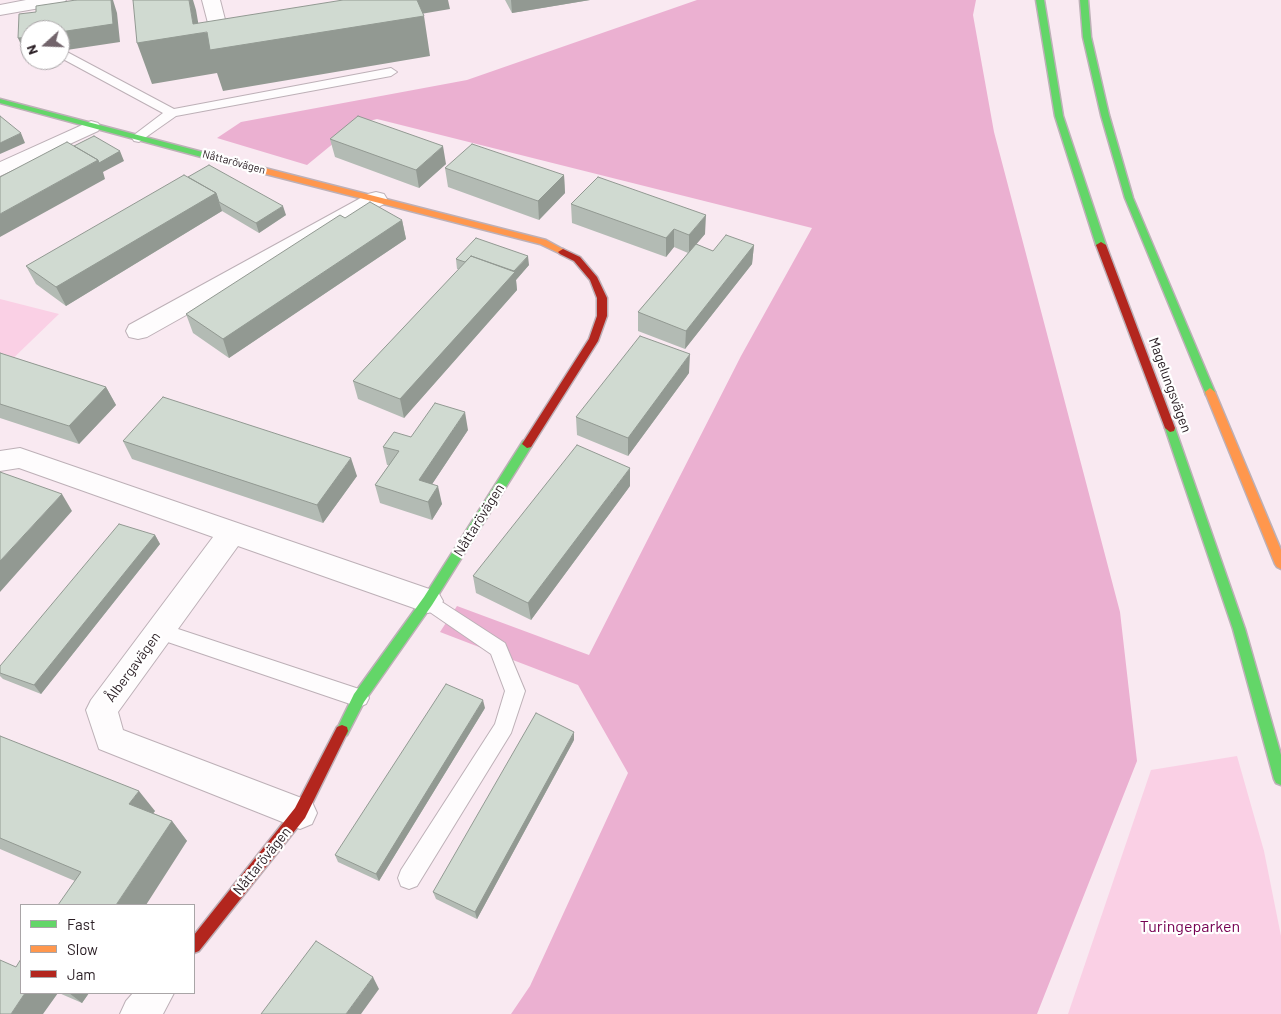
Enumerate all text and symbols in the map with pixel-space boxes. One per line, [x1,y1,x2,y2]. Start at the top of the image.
north arrow [20,20,70,70]
text: N [22,43,41,57]
street label: Nåttarövägen [201,147,267,177]
street label: Magelungsvägen [1145,335,1195,435]
street label: Nåttarövägen [450,481,508,559]
street label: Ålbergavägen [102,629,164,705]
street label: Nåttarövägen [230,824,294,898]
legend [20,904,195,994]
text: Fast [67,915,95,933]
park label: Turingeparken [1140,917,1240,937]
text: Slow [67,940,98,958]
text: Jam [67,965,96,983]

